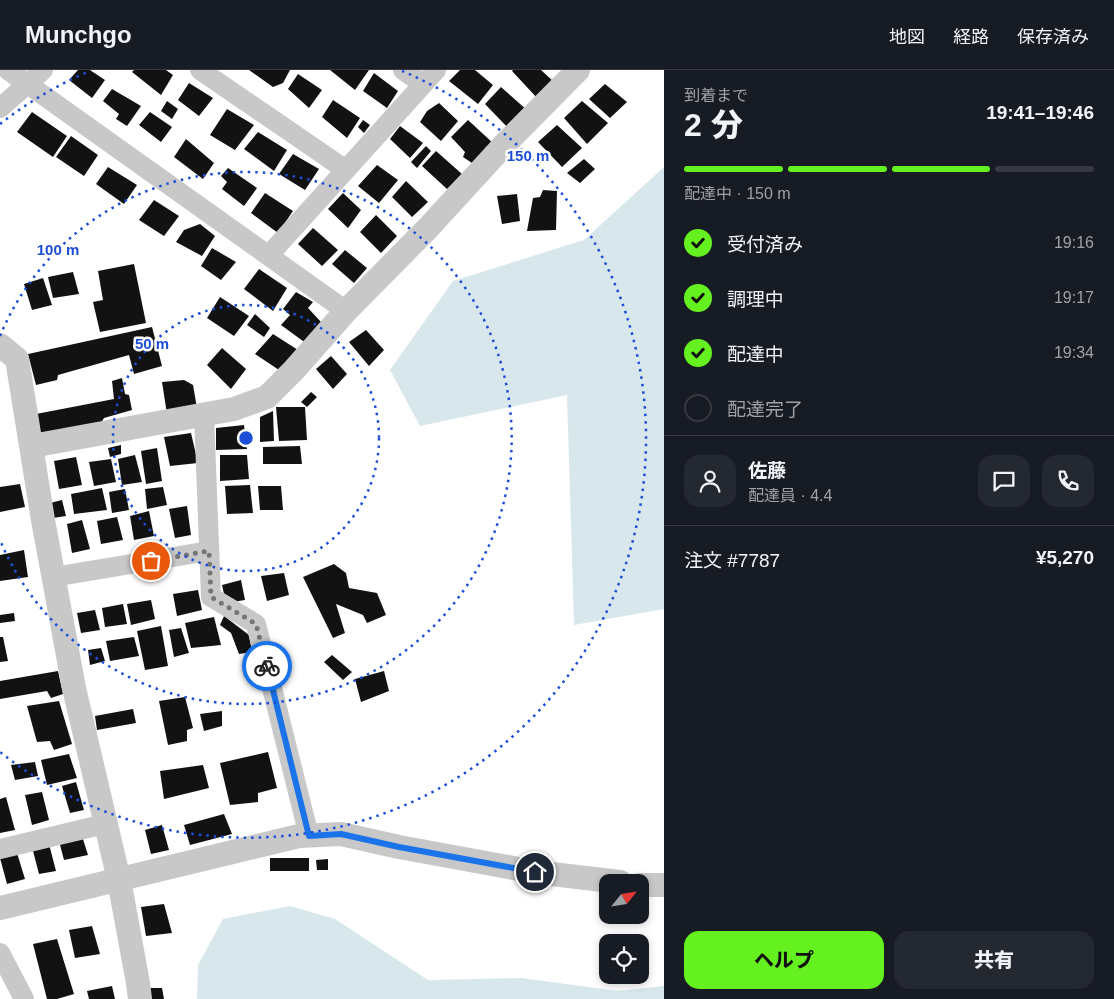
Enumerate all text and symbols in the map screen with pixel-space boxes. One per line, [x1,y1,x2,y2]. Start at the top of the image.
text: Munchgo [25,21,132,48]
text: 地図 [889,27,925,47]
text: 経路 [953,27,989,47]
text: 保存済み [1017,27,1089,47]
text: 到着まで [684,87,748,104]
text: 19:41–19:46 [986,102,1094,123]
text: 2 分 [684,107,743,143]
text: 150 m [507,147,549,164]
text: 配達中 · 150 m [684,185,791,202]
icon: check [684,229,712,257]
text: 受付済み [727,234,803,255]
text: 19:16 [1054,234,1094,251]
text: 100 m [37,241,79,258]
icon: check [684,284,712,312]
text: 調理中 [727,289,784,310]
text: 19:17 [1054,289,1094,306]
text: 50 m [135,335,169,352]
icon: check [684,339,712,367]
text: 配達中 [727,344,784,365]
text: 19:34 [1054,344,1094,361]
text: 配達完了 [727,399,803,420]
centre of rings [237,429,255,447]
button: person [684,455,736,507]
button: chat [978,455,1030,507]
button: phone [1042,455,1094,507]
text: 佐藤 [748,460,786,481]
text: 配達員 · 4.4 [748,487,832,504]
pin [130,540,172,582]
icon: bag [137,547,165,575]
text: ¥5,270 [1036,547,1094,568]
text: 注文 #7787 [684,550,780,571]
courier [242,641,292,691]
icon: bike [253,652,281,680]
pin [514,851,556,893]
icon: home [521,858,549,886]
north arrow [599,874,649,924]
map controls [599,874,649,984]
button: ヘルプ [684,931,884,989]
button: 共有 [894,931,1094,989]
button: locate [599,934,649,984]

